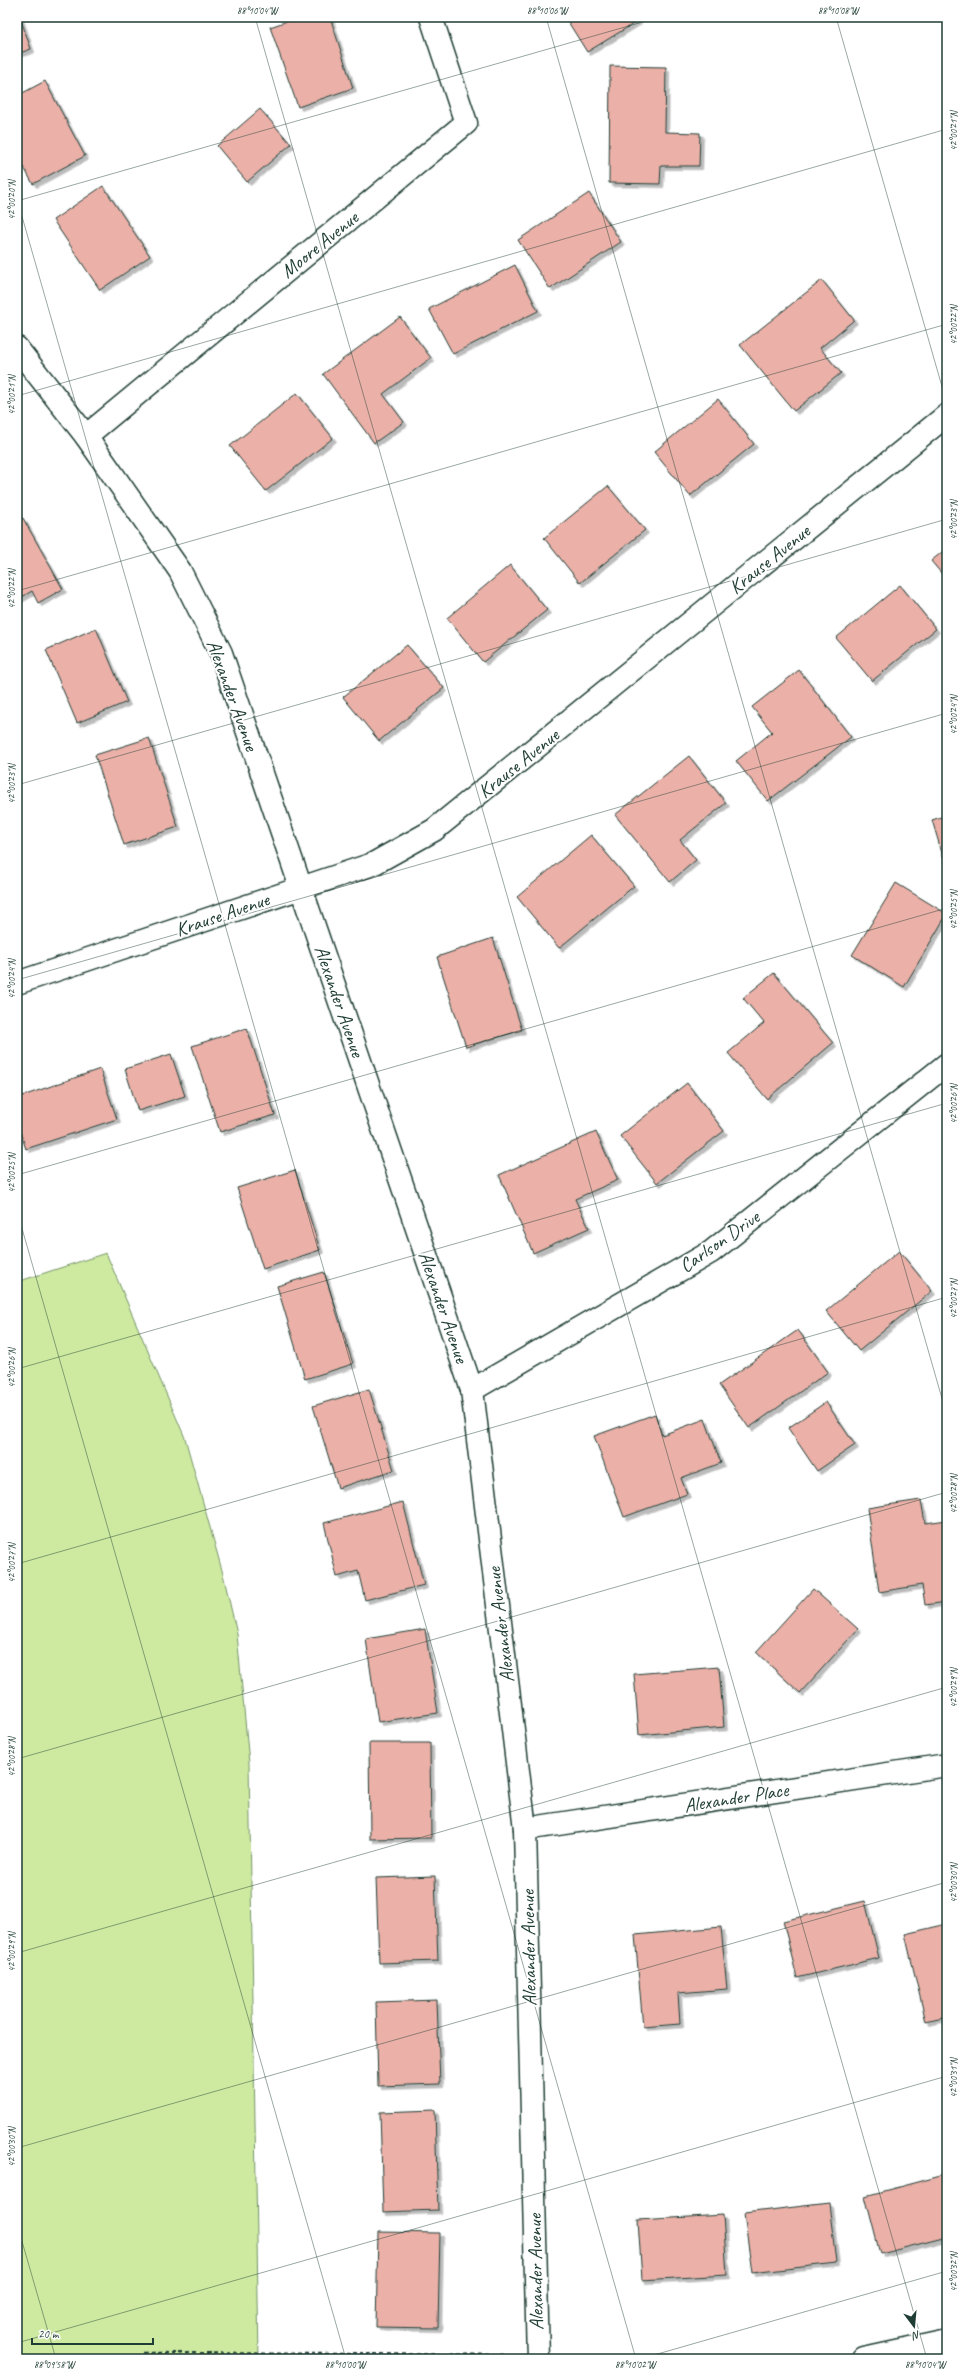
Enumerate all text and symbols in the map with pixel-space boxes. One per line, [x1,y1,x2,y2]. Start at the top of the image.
text: 88°10'04"W [237,4,279,17]
text: 88°10'06"W [527,4,569,17]
text: 88°10'08"W [818,4,860,17]
text: 42°00'21"N [947,109,960,151]
text: 42°00'20"N [5,178,18,220]
street label: Moore Avenue [275,204,365,283]
text: 42°00'22"N [947,303,960,345]
text: 42°00'21"N [5,373,18,415]
text: 42°00'23"N [947,498,960,540]
street label: Krause Avenue [724,518,816,600]
text: 42°00'22"N [5,567,18,609]
street label: Alexander Avenue [201,636,265,755]
text: 42°00'24"N [947,693,960,735]
street label: Krause Avenue [473,722,565,804]
text: 42°00'23"N [5,762,18,804]
street label: Krause Avenue [172,886,274,942]
text: 42°00'25"N [947,888,960,930]
street label: Alexander Avenue [309,942,371,1062]
text: 42°00'24"N [5,957,18,999]
text: 42°00'26"N [947,1082,960,1124]
text: 42°00'25"N [5,1151,18,1193]
street label: Carlson Drive [674,1204,765,1278]
street label: Alexander Avenue [413,1248,475,1368]
text: 42°00'27"N [947,1277,960,1319]
text: 42°00'26"N [5,1346,18,1388]
text: 42°00'28"N [947,1472,960,1514]
text: 42°00'27"N [5,1541,18,1583]
street label: Alexander Avenue [481,1564,520,1684]
text: 42°00'29"N [947,1666,960,1708]
text: 42°00'28"N [5,1735,18,1777]
street label: Alexander Place [682,1777,791,1818]
text: 42°00'30"N [947,1861,960,1903]
street label: Alexander Avenue [515,1888,542,2006]
text: 42°00'29"N [5,1930,18,1972]
text: 42°00'31"N [947,2056,960,2098]
text: 42°00'30"N [5,2125,18,2167]
street label: Alexander Avenue [522,2212,549,2330]
text: 42°00'32"N [947,2250,960,2292]
north arrow [894,2306,934,2346]
scale bar [32,2320,153,2346]
text: 20 m [38,2326,60,2342]
text: N [909,2328,922,2344]
text: 88°09'58"W [34,2358,76,2371]
text: 88°10'00"W [325,2358,367,2371]
text: 88°10'02"W [615,2358,657,2371]
text: 88°10'04"W [905,2358,947,2371]

